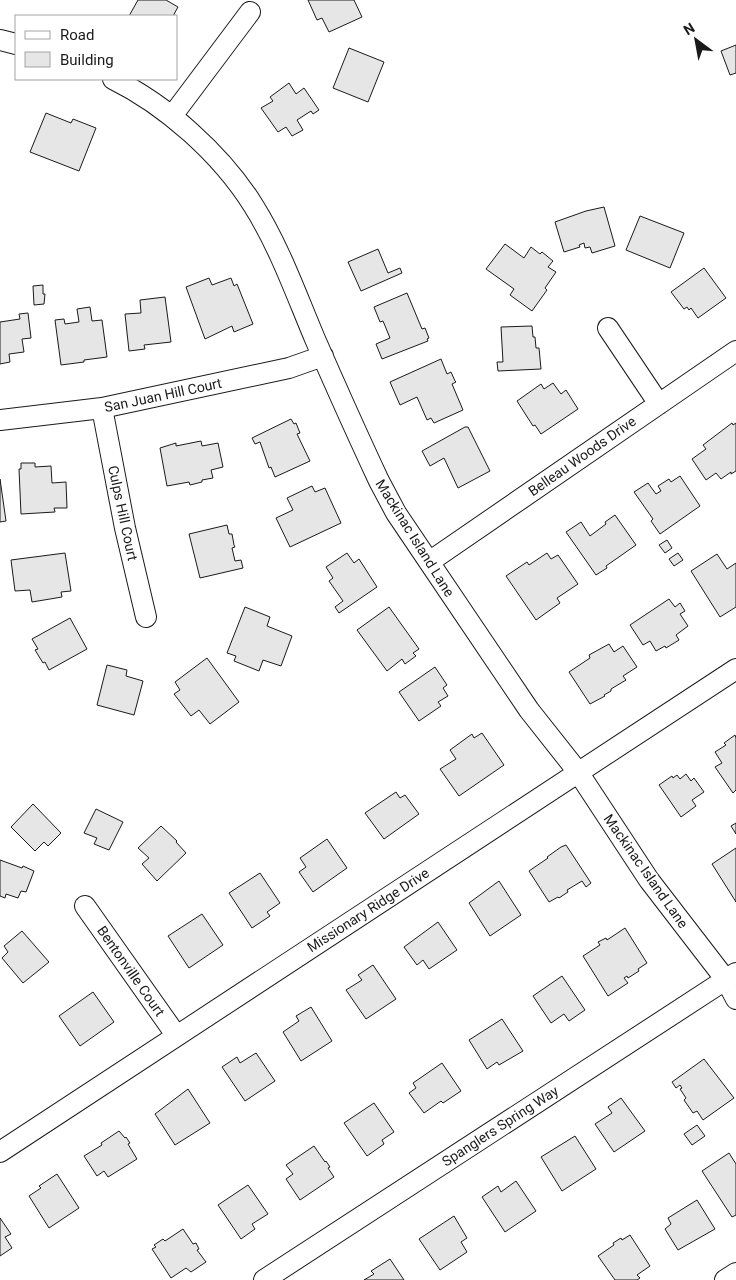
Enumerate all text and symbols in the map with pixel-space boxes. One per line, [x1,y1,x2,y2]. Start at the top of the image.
legend [15,15,178,80]
north arrow [671,15,721,65]
text: N [681,20,698,38]
text: Road [60,26,94,44]
text: Building [60,51,114,69]
street label: San Juan Hill Court [103,375,224,415]
street label: Belleau Woods Drive [525,413,639,499]
street label: Culps Hill Court [105,464,141,562]
street label: Mackinac Island Lane [372,476,458,600]
street label: Mackinac Island Lane [601,811,691,931]
street label: Missionary Ridge Drive [304,865,432,955]
street label: Bentonville Court [94,923,168,1020]
street label: Spanglers Spring Way [439,1082,561,1170]

